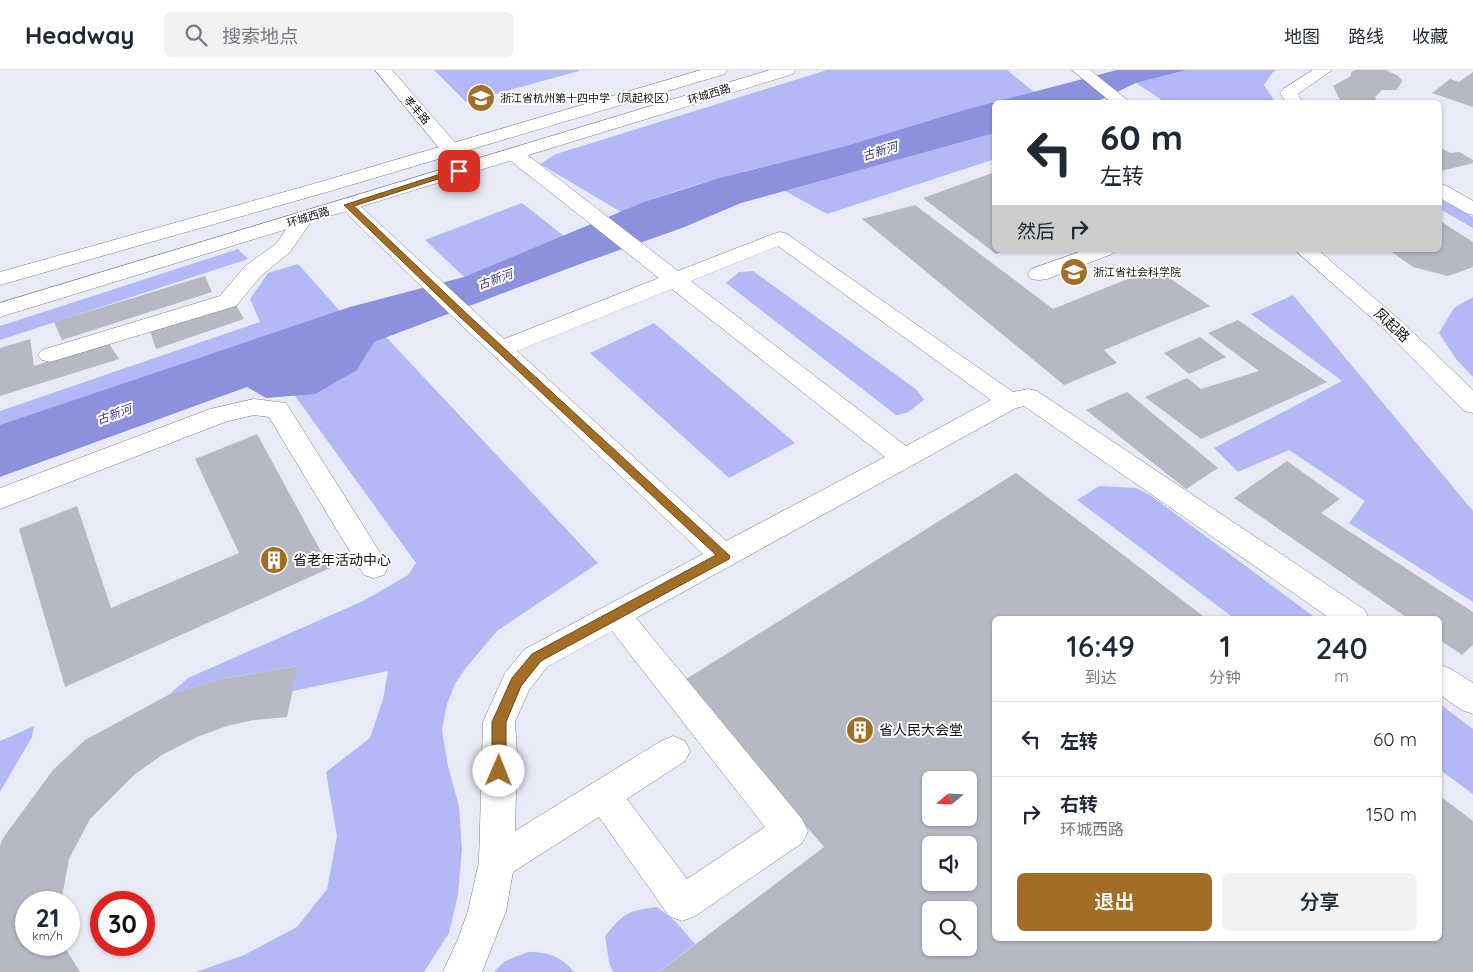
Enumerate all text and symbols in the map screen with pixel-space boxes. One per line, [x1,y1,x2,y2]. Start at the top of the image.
search box [164,12,514,57]
text: Headway [25,20,134,50]
icon: search [182,21,210,49]
text: 搜索地点 [222,24,298,48]
text: 地图 [1284,25,1320,48]
text: 路线 [1348,25,1384,48]
text: 收藏 [1412,25,1448,48]
street label: 环城西路 [686,81,732,107]
school or university icon: 浙江省杭州第十四中学（凤起校区） [466,83,496,113]
place label: 浙江省杭州第十四中学（凤起校区） [500,91,676,105]
street label: 孝丰路 [401,93,433,127]
text: 60 m [1100,115,1183,159]
icon: left [1017,120,1082,185]
water label: 古新河 [861,138,901,163]
pin [438,150,480,192]
icon: arrive [445,157,473,185]
text: 左转 [1100,162,1144,190]
street label: 环城西路 [285,204,331,230]
icon: right [1065,215,1093,243]
text: 然后 [1017,219,1055,243]
school or university icon: 浙江省社会科学院 [1059,257,1089,287]
water label: 古新河 [476,265,516,292]
place label: 浙江省社会科学院 [1093,265,1181,279]
street label: 凤起路 [1371,304,1413,346]
water label: 古新河 [95,400,135,427]
building icon: 省老年活动中心 [259,545,289,575]
place label: 省老年活动中心 [293,551,391,569]
text: 16:49 [1066,627,1135,665]
text: 1 [1220,627,1231,665]
text: 240 [1316,629,1368,667]
text: m [1334,666,1349,686]
text: 到达 [1085,667,1117,687]
text: 分钟 [1209,667,1241,687]
building icon: 省人民大会堂 [845,715,875,745]
place label: 省人民大会堂 [879,721,963,739]
icon: left [1017,725,1045,753]
text: 60 m [1373,727,1417,751]
text: 左转 [1060,729,1098,753]
position arrow [472,744,524,796]
north arrow [922,771,978,826]
map controls [922,771,977,956]
text: 右转 [1060,792,1098,816]
icon: right [1017,800,1045,828]
text: 150 m [1366,802,1417,826]
text: 环城西路 [1060,819,1124,839]
button: sound [922,836,977,891]
button: 退出 [1017,873,1212,931]
button: 分享 [1222,873,1417,931]
speed limit sign: 30 [90,891,155,956]
button: search [922,901,977,956]
text: 21 [36,902,59,933]
text: km/h [32,928,63,943]

